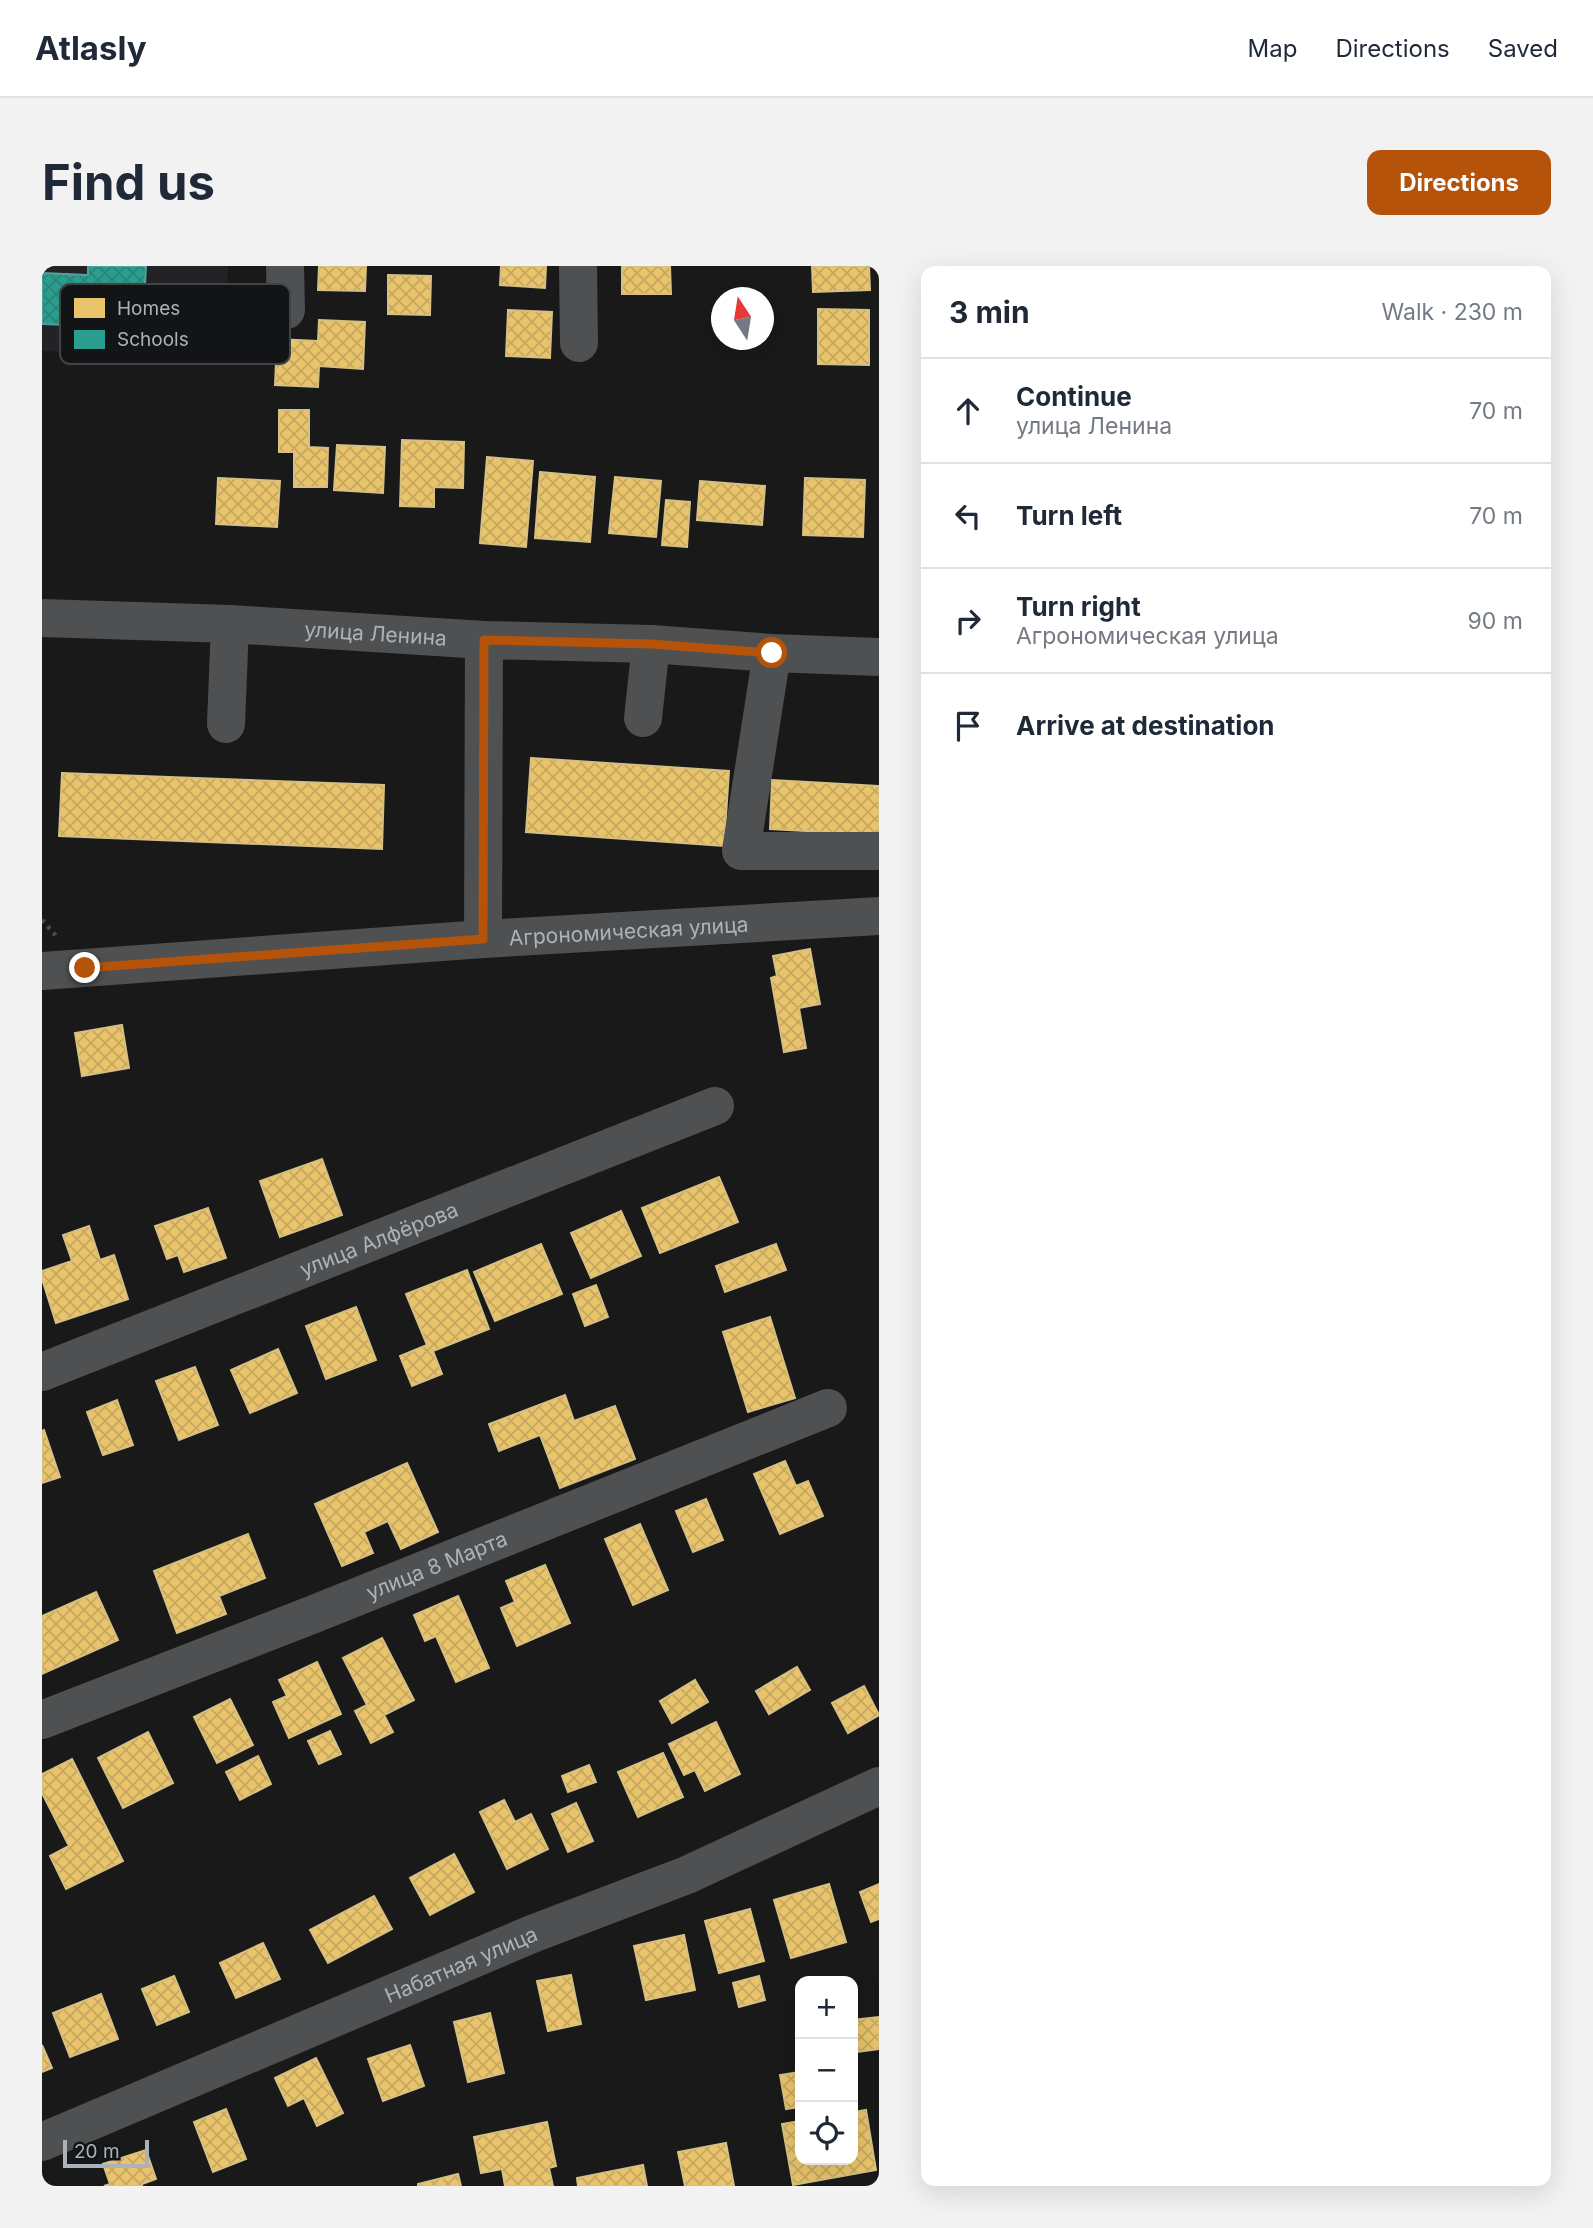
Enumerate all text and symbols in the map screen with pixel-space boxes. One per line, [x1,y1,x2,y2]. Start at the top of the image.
text: Atlasly [35,28,147,68]
text: Map [1248,34,1297,63]
text: Directions [1335,34,1450,63]
text: Saved [1488,34,1558,63]
button: Directions [1367,150,1551,215]
text: Find us [42,153,215,212]
legend [60,284,290,364]
north arrow [711,287,774,350]
text: 3 min [949,294,1030,330]
text: Homes [117,297,180,320]
text: Walk · 230 m [1381,298,1523,326]
text: Schools [117,328,189,351]
text: Continue [1016,381,1132,412]
icon: ahead [949,392,987,430]
text: 70 m [1469,397,1523,425]
text: улица Ленина [1016,412,1172,440]
icon: left [949,497,987,535]
text: Turn left [1016,500,1122,531]
text: 70 m [1469,502,1523,530]
text: Turn right [1016,591,1141,622]
icon: right [949,602,987,640]
text: 90 m [1468,607,1523,635]
street label: улица Ленина [304,616,448,650]
text: Агрономическая улица [1016,622,1279,650]
route start [756,637,787,668]
icon: arrive [949,707,987,745]
text: Arrive at destination [1016,710,1275,741]
street label: Агрономическая улица [508,911,749,950]
route end [69,952,100,983]
street label: улица Алфёрова [296,1196,461,1281]
street label: улица 8 Марта [362,1525,511,1604]
street label: Набатная улица [381,1921,541,2008]
map controls [795,1976,858,2165]
button: + [795,1976,858,2039]
button: − [795,2039,858,2102]
button: locate [795,2102,858,2165]
scale bar [63,2137,149,2169]
text: 20 m [74,2140,120,2163]

